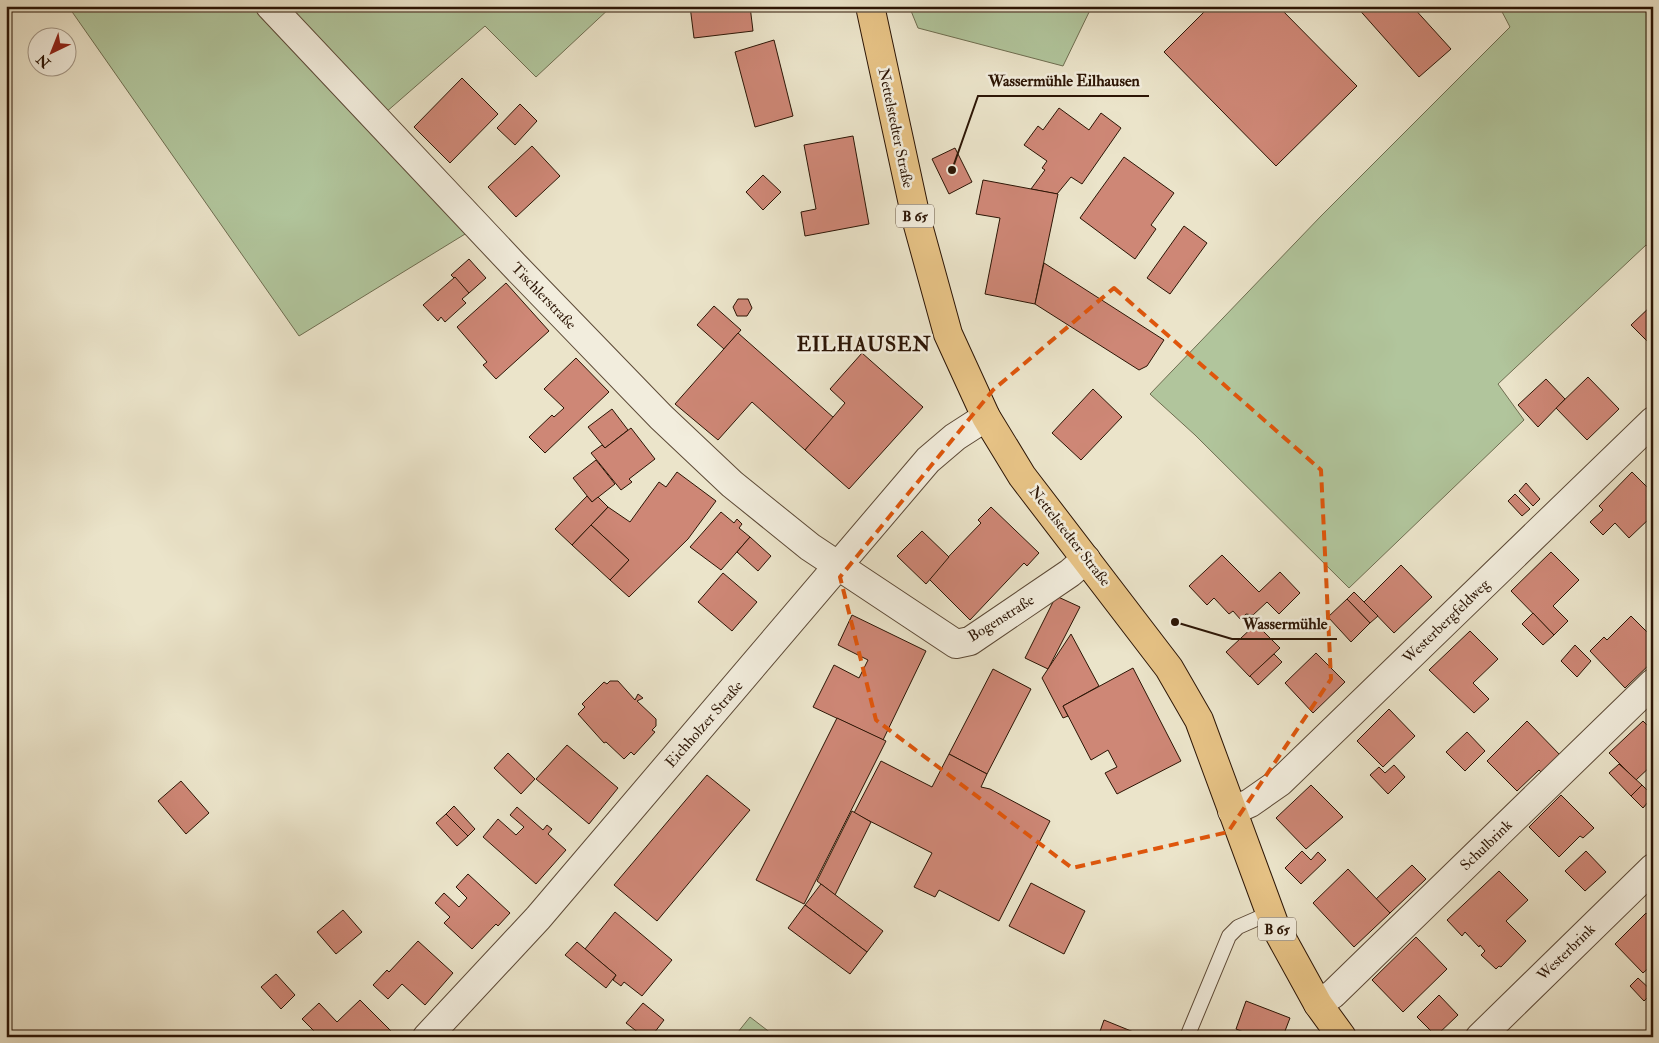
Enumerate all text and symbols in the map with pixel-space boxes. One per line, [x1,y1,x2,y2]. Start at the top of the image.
north arrow [28,28,78,78]
text: N [33,50,55,72]
callout: Wassermühle Eilhausen [978,65,1149,96]
street label: Nettelstedter Straße [874,66,917,190]
text: Wassermühle Eilhausen [987,71,1141,91]
road number: B 65 [896,205,934,228]
street label: Tischlerstraße [507,259,580,334]
district label: EILHAUSEN [797,332,931,357]
street label: Nettelstedter Straße [1025,482,1115,590]
street label: Westerbergfeldweg [1398,575,1494,668]
street label: Bogenstraße [965,591,1038,646]
callout: Wassermühle [1232,608,1337,639]
text: Wassermühle [1242,614,1328,634]
street label: Eichholzer Straße [661,677,747,772]
street label: Schulbrink [1456,816,1517,875]
road number: B 65 [1258,918,1296,941]
street label: Westerbrink [1532,920,1600,986]

